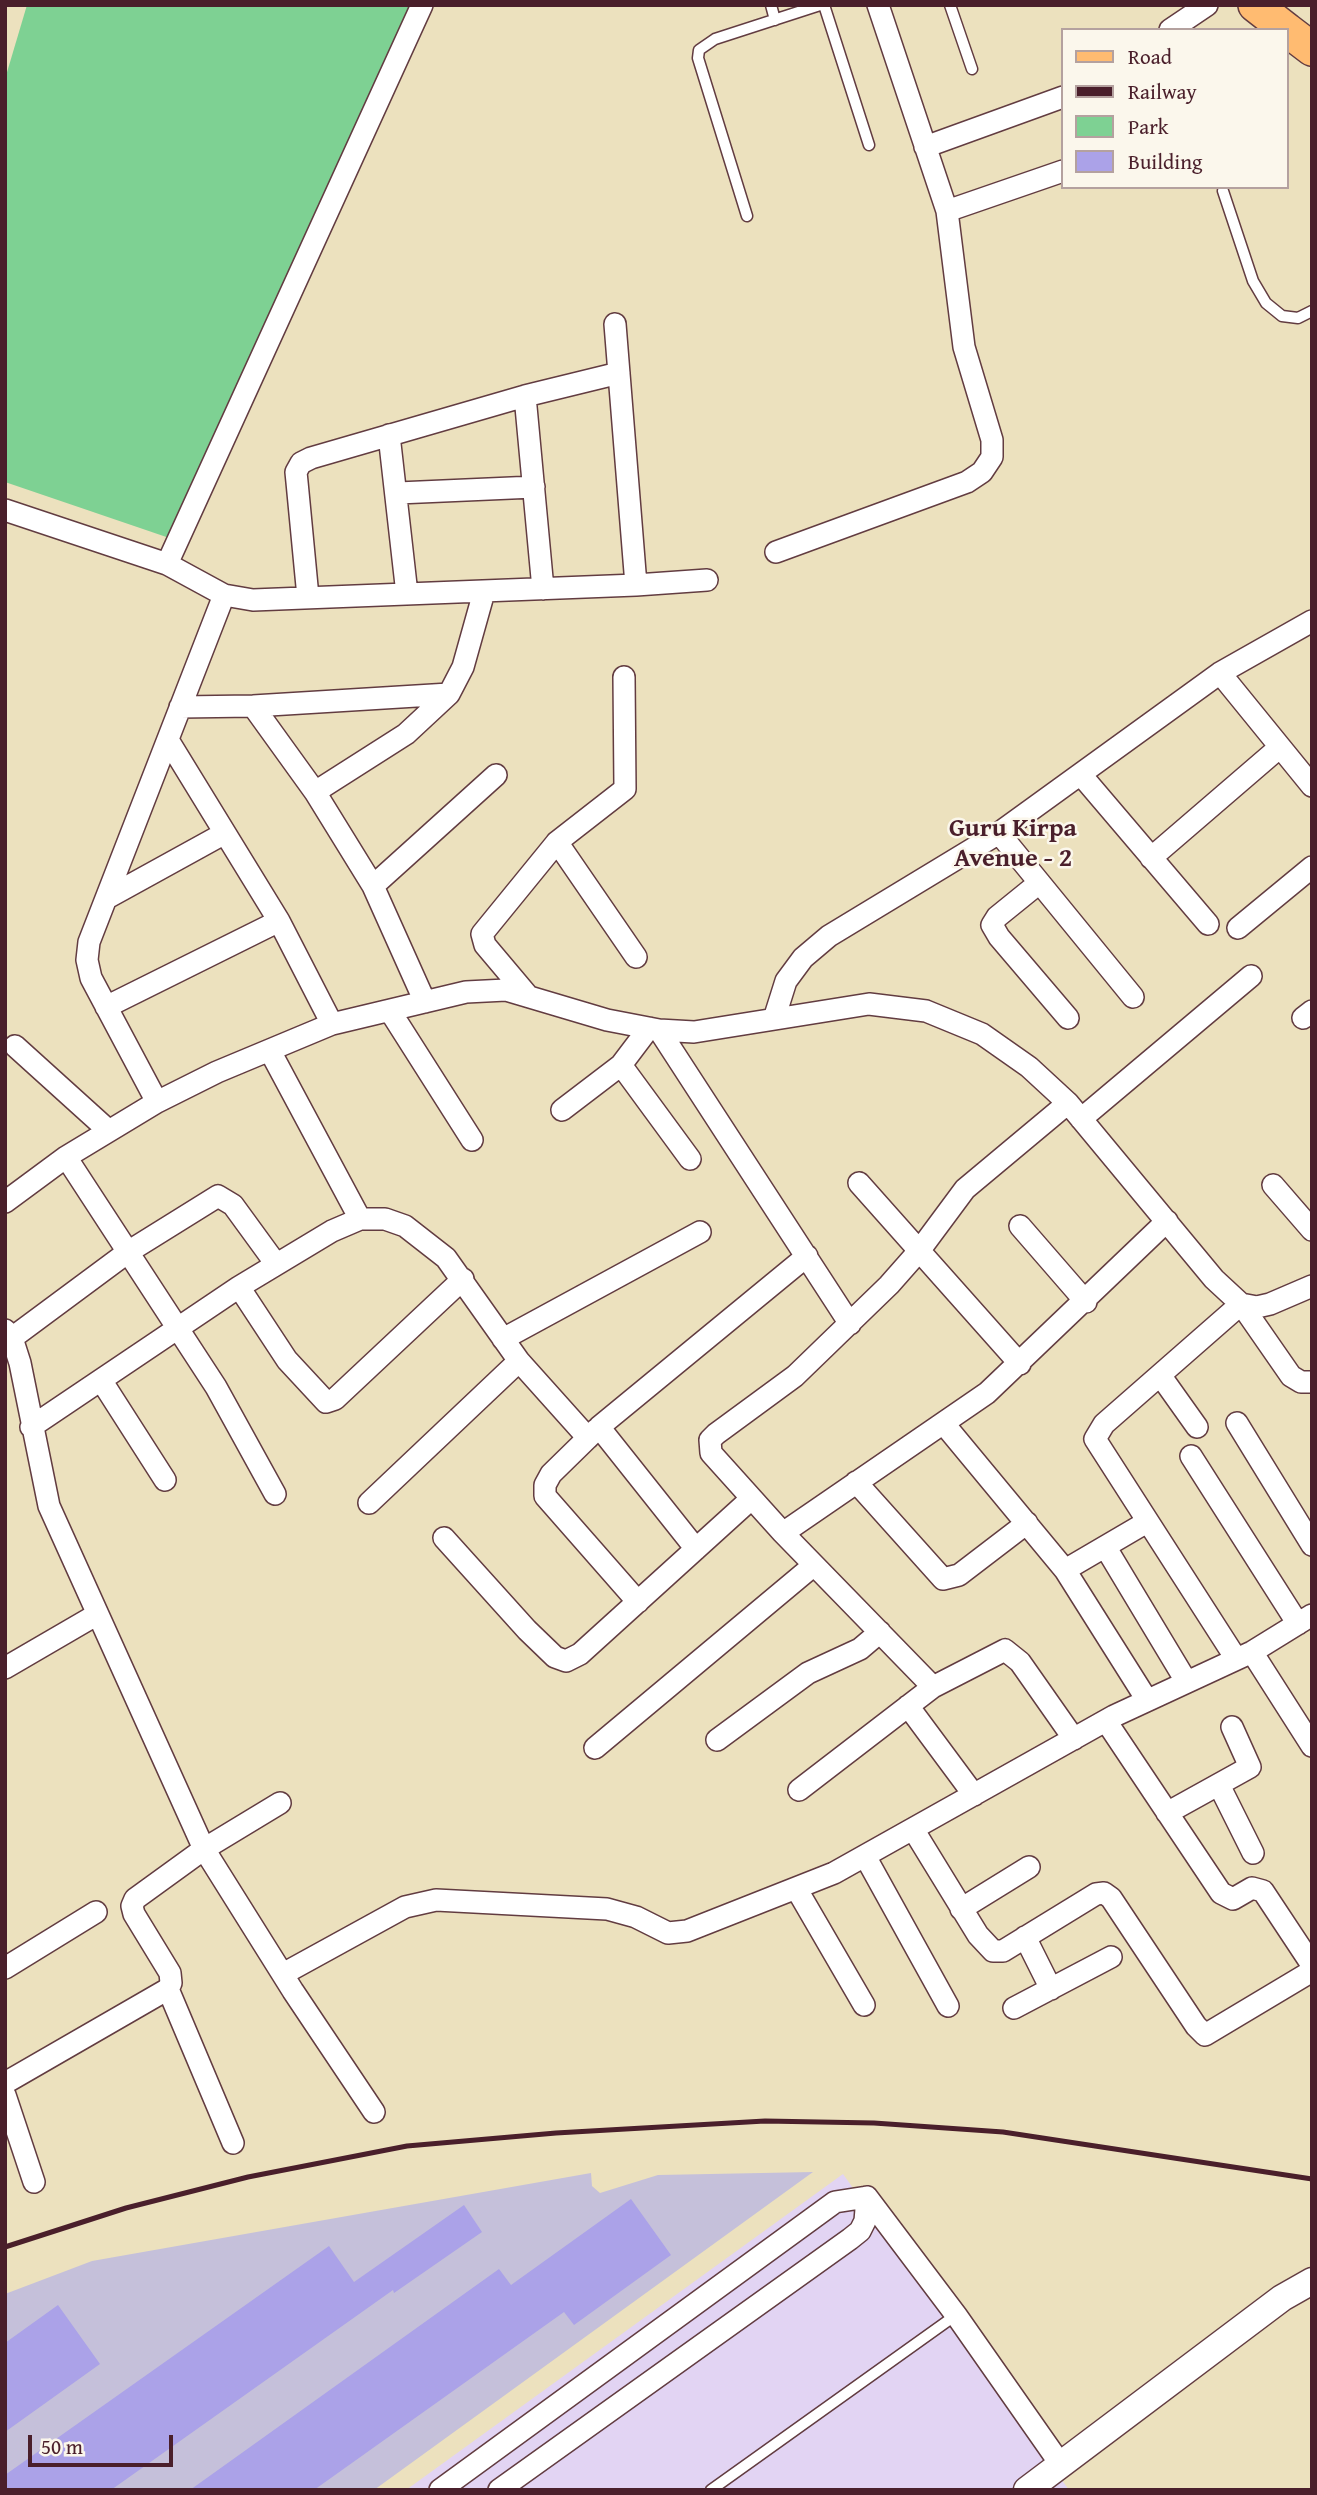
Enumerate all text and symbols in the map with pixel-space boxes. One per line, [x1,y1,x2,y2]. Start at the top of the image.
legend [1062,28,1289,189]
text: Road [1128,41,1172,72]
text: Railway [1128,76,1197,107]
text: Park [1128,111,1169,142]
text: Building [1128,146,1202,177]
district label: Guru Kirpa Avenue - 2 [949,813,1077,874]
scale bar [32,2422,177,2466]
text: 50 m [41,2431,83,2462]

